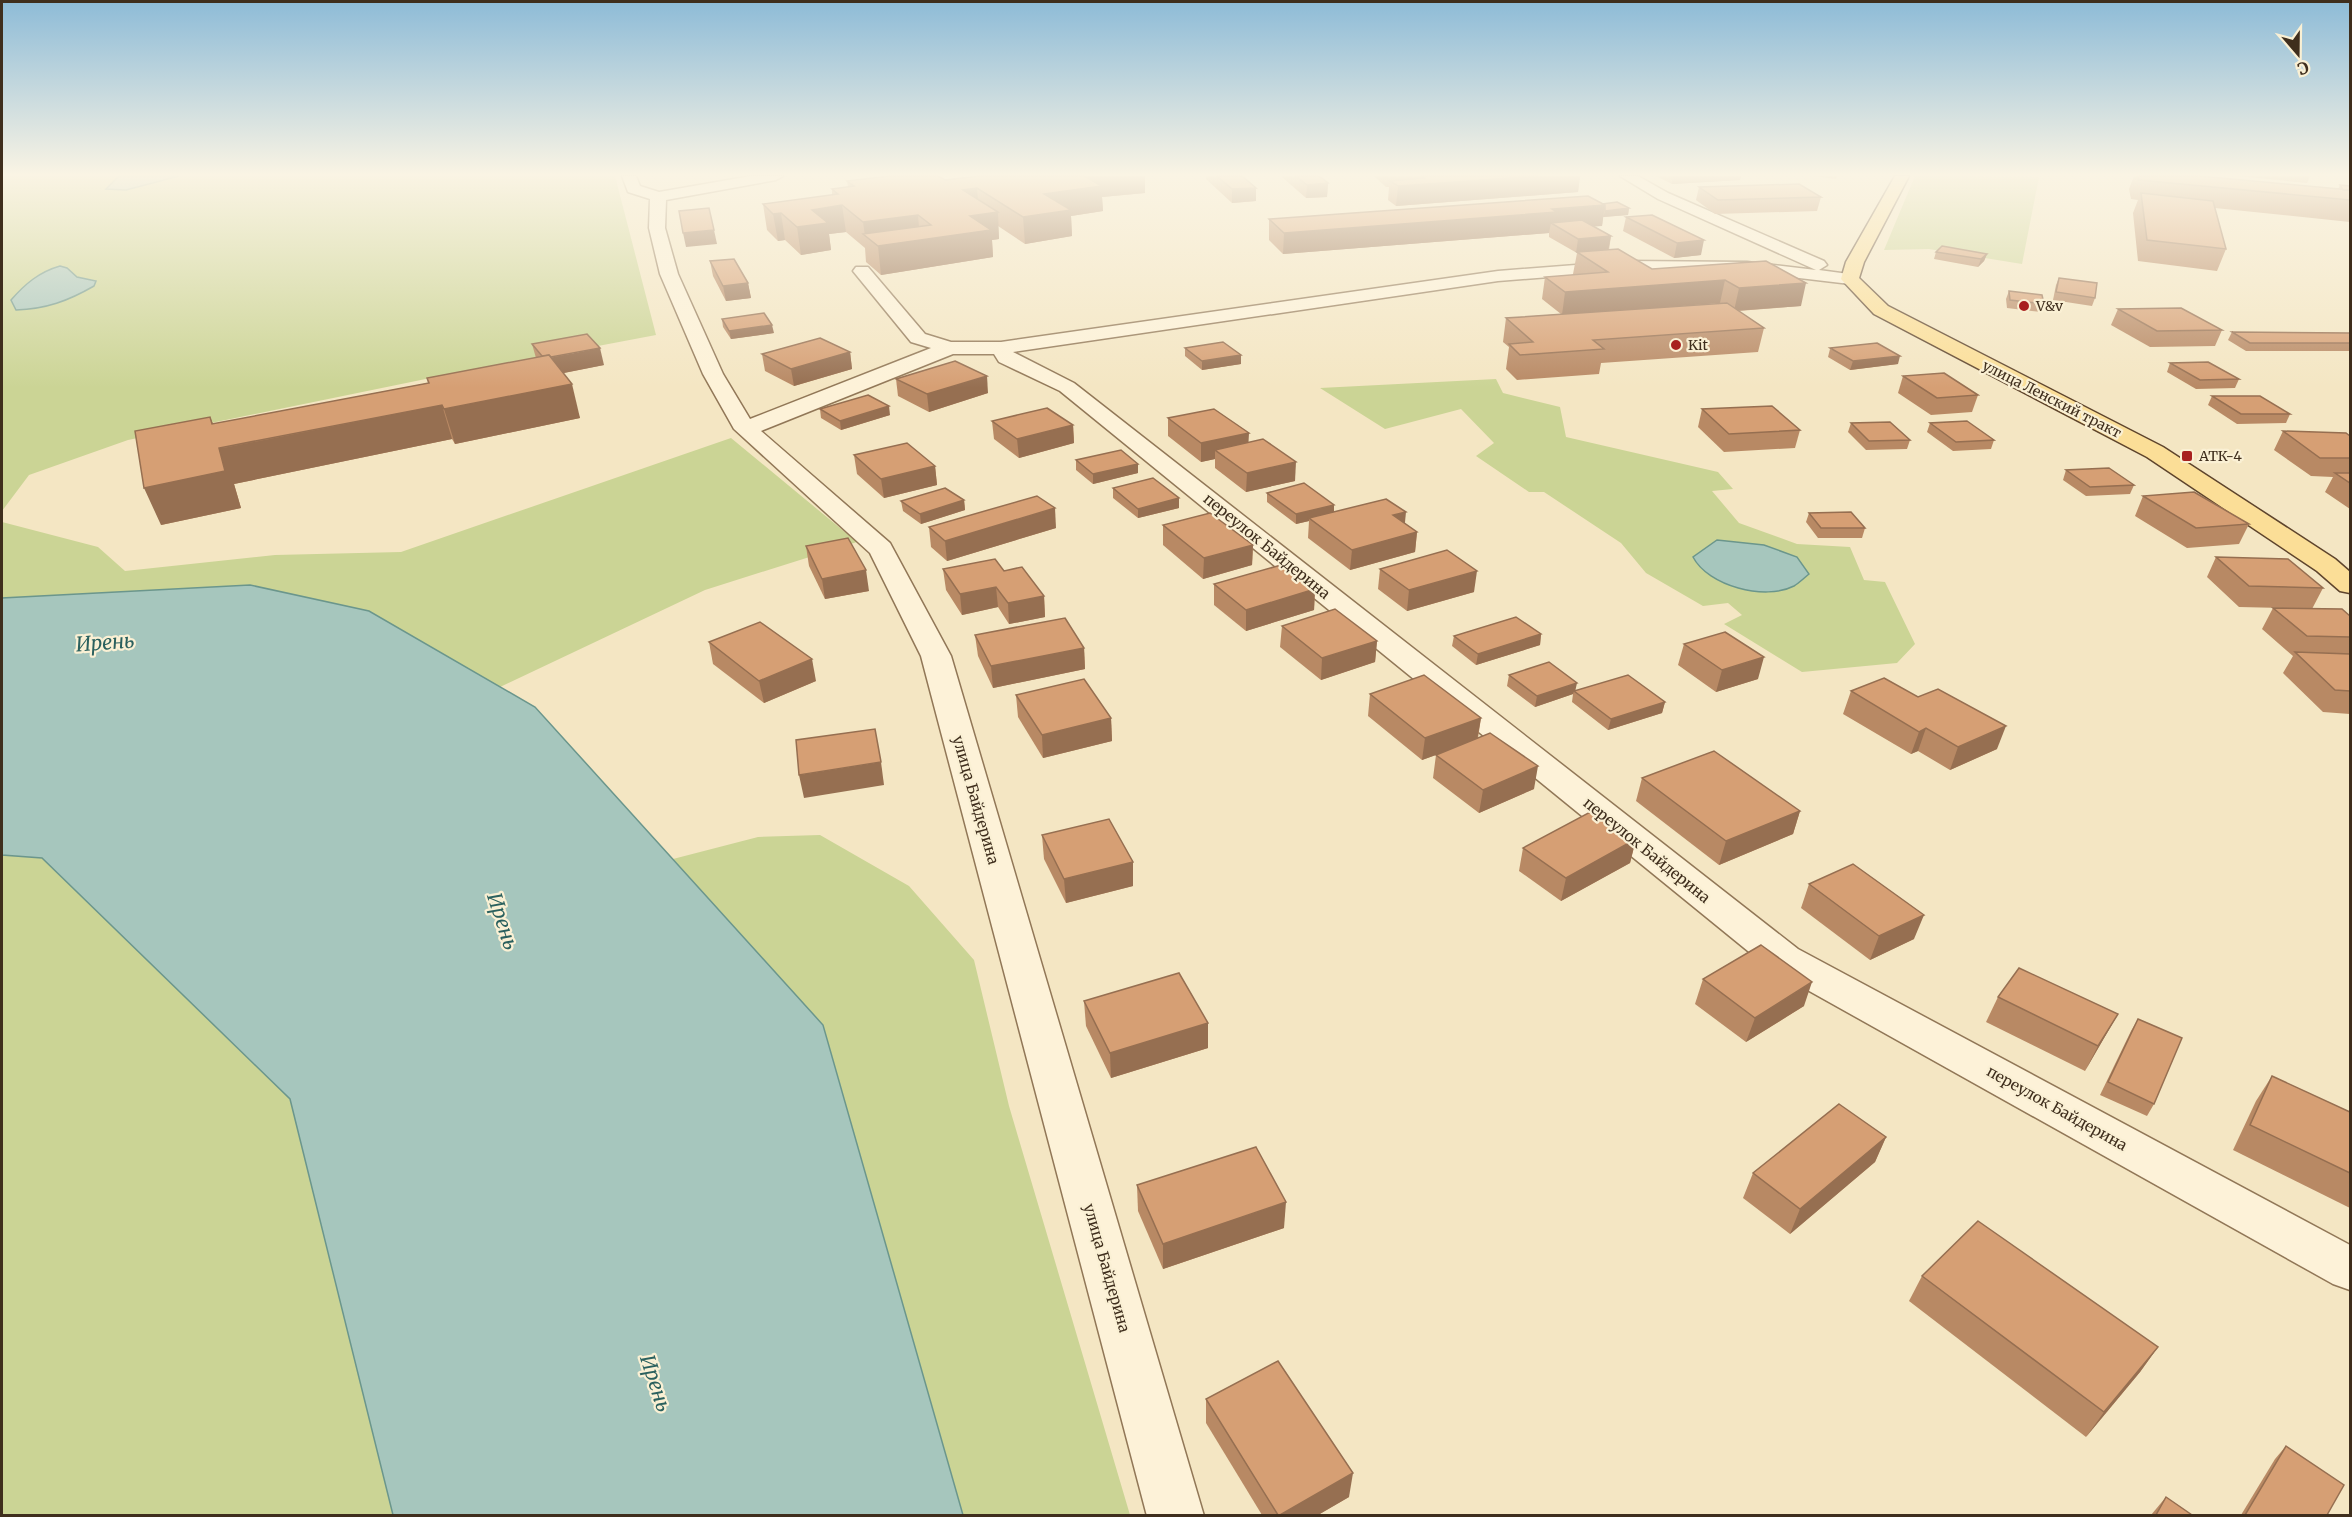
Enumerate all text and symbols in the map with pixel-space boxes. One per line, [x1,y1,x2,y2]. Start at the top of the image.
north arrow [2268,24,2328,84]
text: С [2295,57,2312,79]
place label: V&v [2035,297,2064,315]
marker: V&v [2017,299,2031,313]
place label: Kit [1688,336,1708,354]
marker: Kit [1669,338,1683,352]
street label: улица Ленский тракт [1980,356,2125,442]
place label: АТК-4 [2198,447,2242,465]
marker: АТК-4 [2180,449,2194,463]
street label: переулок Байдерина [1200,489,1334,603]
water label: Ирень [75,627,135,657]
street label: улица Байдерина [949,733,1003,867]
street label: переулок Байдерина [1580,793,1714,907]
water label: Ирень [482,889,524,953]
street label: переулок Байдерина [1983,1061,2131,1155]
street label: улица Байдерина [1080,1201,1134,1335]
water label: Ирень [635,1351,677,1415]

